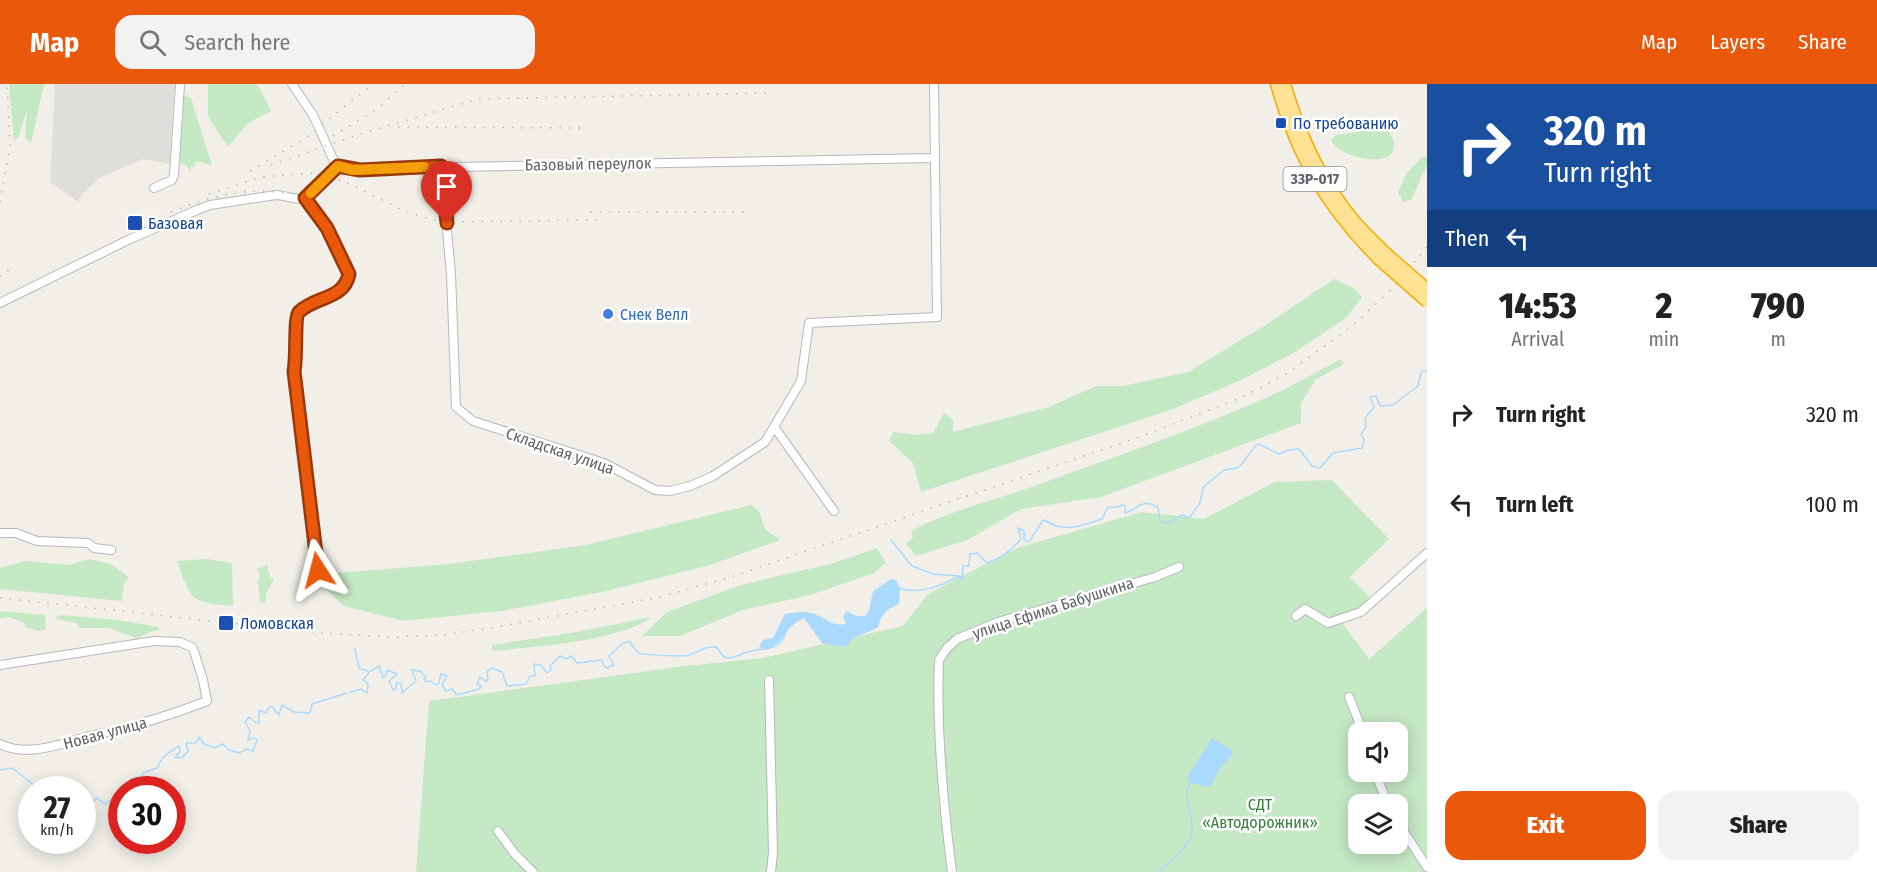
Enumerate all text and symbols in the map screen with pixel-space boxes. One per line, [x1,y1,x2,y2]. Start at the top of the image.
search box [115,15,535,69]
text: Map [30,26,79,59]
icon: search [136,26,169,59]
text: Search here [184,29,290,56]
text: Map [1641,29,1677,55]
text: Layers [1710,29,1765,55]
text: Share [1798,29,1847,55]
text: 320 m [1544,106,1647,156]
icon: right [1445,108,1523,186]
place label: По требованию [1293,114,1399,133]
marker: По требованию [1274,116,1288,130]
street label: Базовый переулок [525,153,652,175]
text: Turn right [1544,157,1652,189]
pin [421,161,472,223]
road number: 33Р-017 [1284,167,1346,191]
icon: arrive [430,170,463,203]
marker: Базовая [126,214,144,232]
place label: Базовая [148,214,203,233]
icon: left [1501,222,1534,255]
text: Then [1445,225,1489,252]
text: 14:53 [1499,284,1577,328]
text: 2 [1655,284,1672,328]
text: 790 [1751,284,1805,328]
place label: Снек Велл [620,305,689,324]
marker: Снек Велл [601,307,615,321]
text: Arrival [1511,327,1564,351]
text: min [1648,327,1679,351]
text: m [1770,327,1786,351]
icon: right [1445,398,1478,431]
text: Turn right [1496,401,1585,428]
text: 320 m [1806,401,1859,428]
street label: Складская улица [503,424,617,478]
icon: left [1445,488,1478,521]
text: Turn left [1496,491,1574,518]
text: 100 m [1805,491,1859,518]
position arrow [286,538,350,602]
street label: улица Ефима Бабушкина [970,573,1136,643]
marker: Ломовская [217,614,235,632]
place label: Ломовская [240,614,314,633]
street label: Новая улица [61,713,149,753]
map controls [1348,722,1408,854]
button: sound [1348,722,1408,782]
speed limit sign: 30 [108,776,186,854]
text: 27 [44,790,70,826]
button: Exit [1445,791,1646,860]
button: Share [1658,791,1859,860]
button: layers [1348,794,1408,854]
park label: СДТ «Автодорожник» [1202,795,1318,832]
text: km/h [40,821,74,839]

